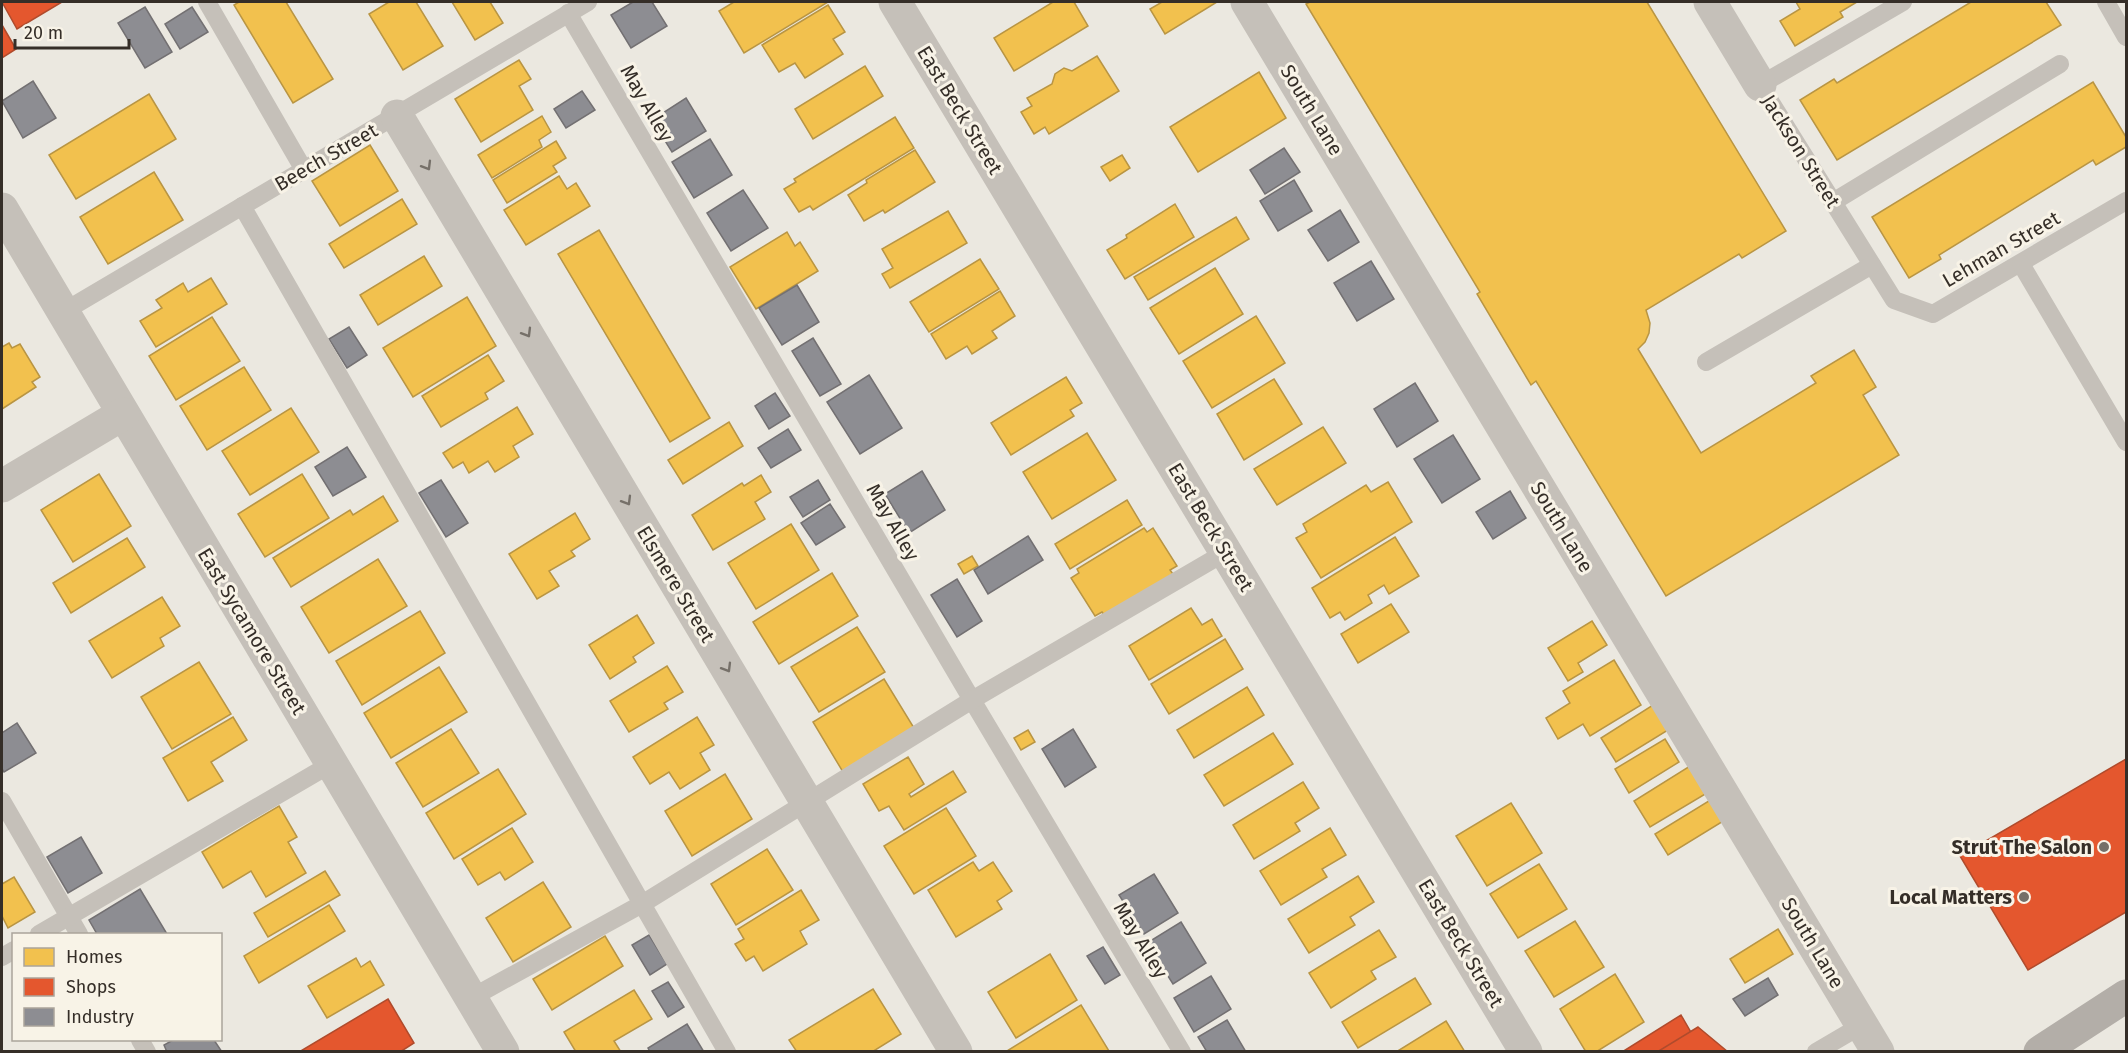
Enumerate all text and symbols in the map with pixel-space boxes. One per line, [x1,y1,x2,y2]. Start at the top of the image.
scale bar [15,12,129,50]
text: 20 m [24,22,63,44]
street label: East Beck Street [912,41,1008,179]
street label: May Alley [615,60,679,146]
street label: South Lane [1276,60,1348,160]
street label: Jackson Street [1757,90,1846,213]
street label: Beech Street [270,118,382,196]
one-way arrow [419,160,431,170]
street label: Lehman Street [1938,205,2065,292]
one-way arrow [519,327,531,337]
street label: East Beck Street [1163,458,1259,596]
street label: South Lane [1526,477,1598,577]
street label: May Alley [861,479,925,565]
one-way arrow [619,495,631,505]
street label: Elsmere Street [632,522,721,647]
street label: East Sycamore Street [193,543,312,719]
one-way arrow [719,662,731,672]
place label: Strut The Salon [1952,835,2092,859]
marker: Strut The Salon [2097,840,2111,854]
street label: East Beck Street [1413,874,1509,1012]
place label: Local Matters [1890,885,2012,909]
marker: Local Matters [2017,890,2031,904]
street label: South Lane [1777,893,1849,993]
street label: May Alley [1109,897,1173,983]
legend [12,933,222,1041]
text: Homes [66,946,122,968]
text: Shops [66,976,116,998]
text: Industry [66,1006,134,1028]

